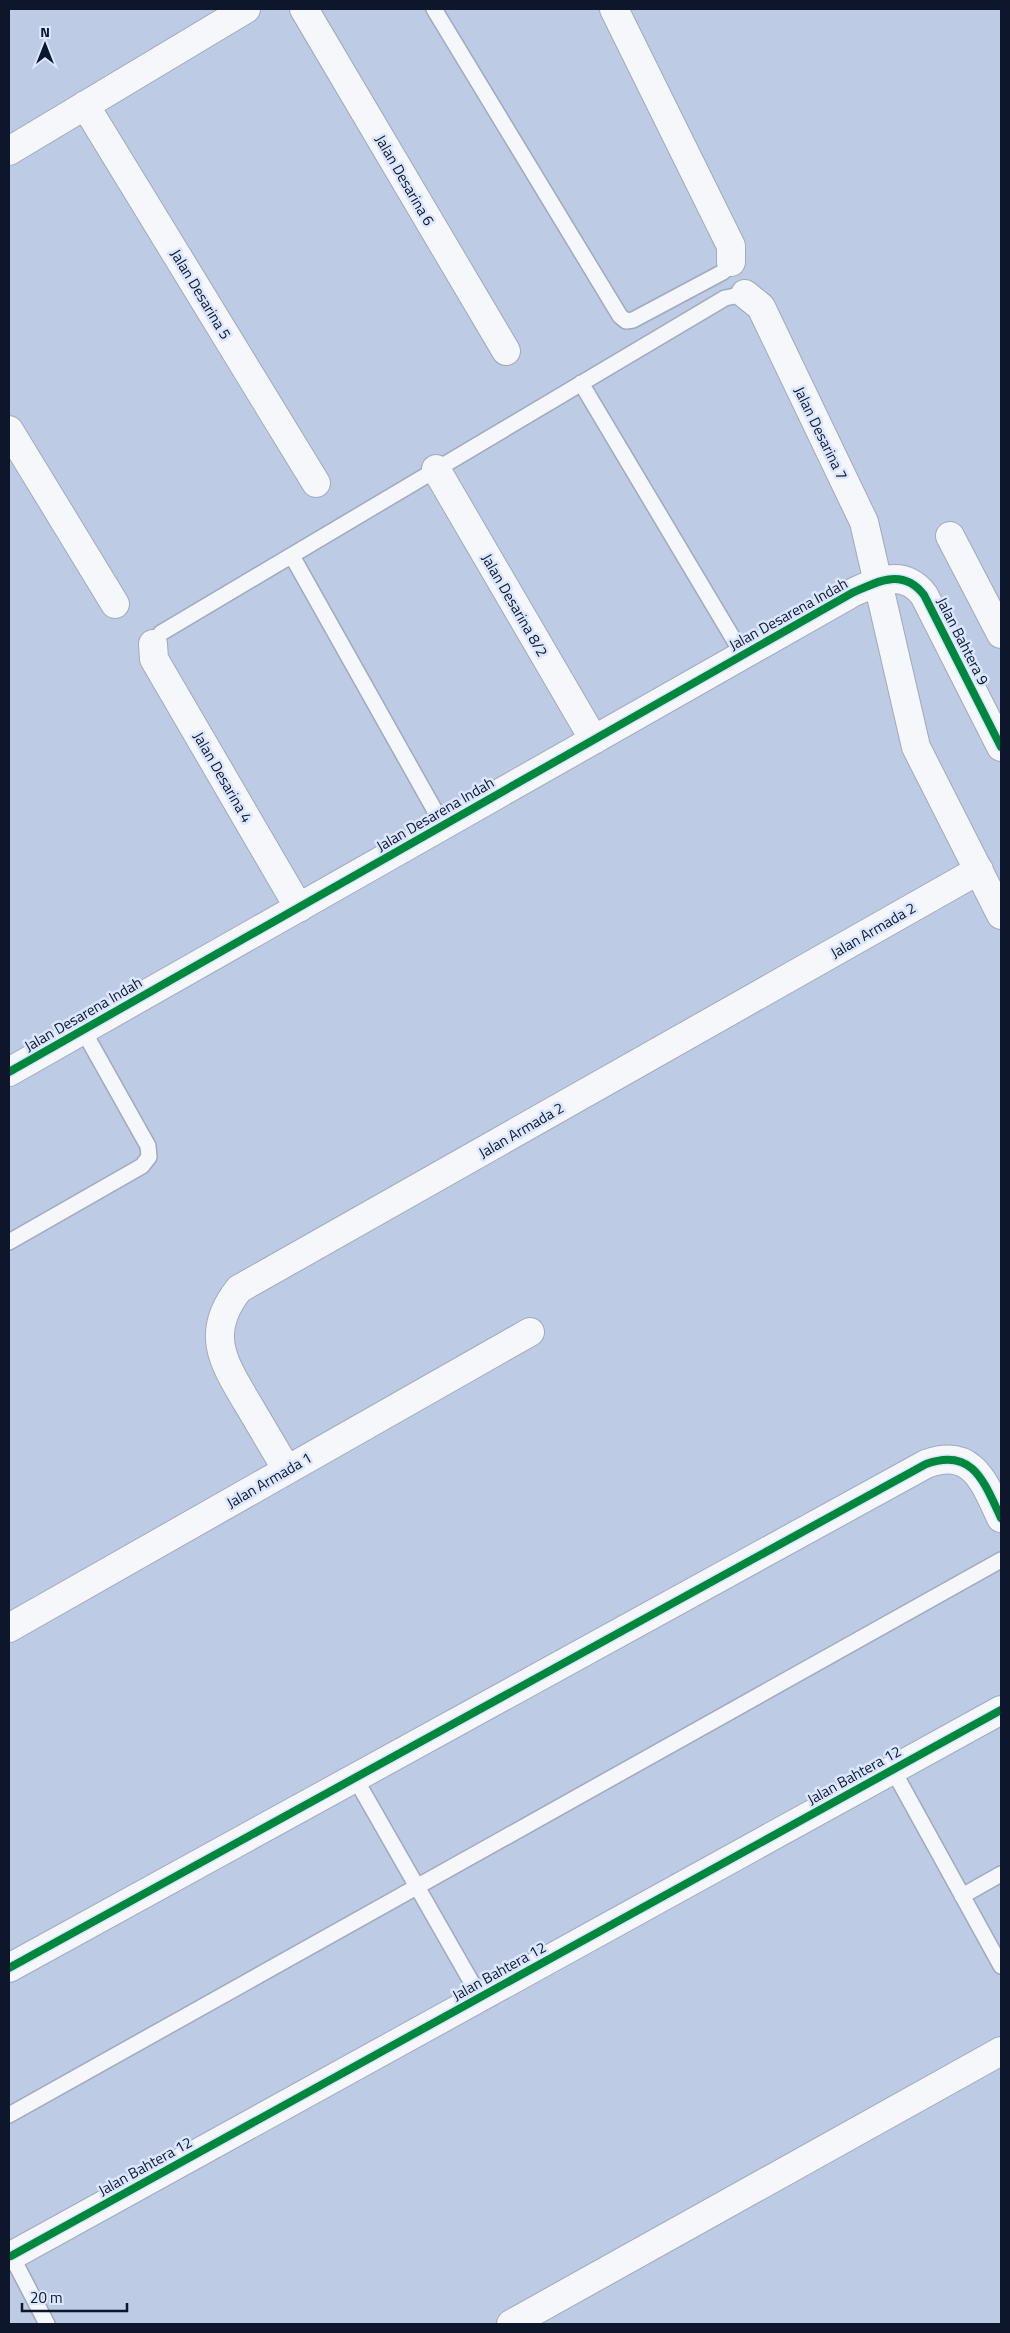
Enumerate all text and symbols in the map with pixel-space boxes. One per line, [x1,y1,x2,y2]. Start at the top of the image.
north arrow [20,20,70,70]
text: N [40,21,50,42]
street label: Jalan Desarina 6 [370,130,440,230]
street label: Jalan Desarina 5 [165,245,237,343]
street label: Jalan Desarina 7 [788,382,854,484]
street label: Jalan Desarina 8/2 [476,549,554,661]
street label: Jalan Desarena Indah [724,572,852,656]
street label: Jalan Bahtera 9 [931,593,995,689]
street label: Jalan Desarina 4 [188,727,258,827]
street label: Jalan Desarena Indah [372,771,498,857]
street label: Jalan Armada 2 [826,896,920,964]
street label: Jalan Desarena Indah [20,971,146,1057]
street label: Jalan Armada 2 [474,1096,568,1164]
street label: Jalan Armada 1 [222,1446,316,1514]
street label: Jalan Bahtera 12 [803,1740,905,1810]
street label: Jalan Bahtera 12 [448,1936,550,2006]
street label: Jalan Bahtera 12 [94,2131,196,2201]
scale bar [22,2280,128,2312]
text: 20 m [30,2286,63,2309]

